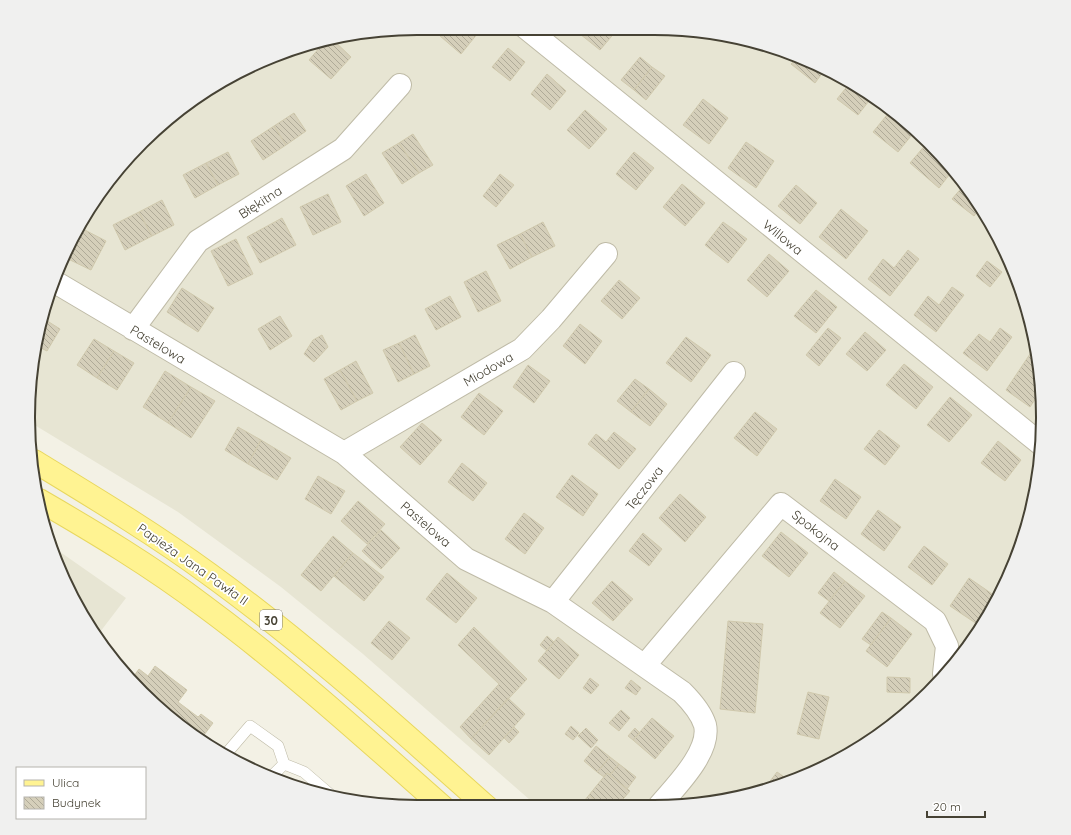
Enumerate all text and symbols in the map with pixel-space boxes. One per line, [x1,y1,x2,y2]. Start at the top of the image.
street label: Błękitna [235,182,285,222]
street label: Willowa [760,216,806,258]
street label: Pastelowa [127,321,189,367]
street label: Miodowa [460,348,516,390]
street label: Tęczowa [622,463,666,513]
street label: Pastelowa [397,498,455,550]
street label: Spokojna [789,506,843,554]
street label: Papieża Jana Pawła II [134,520,252,608]
road number: 30 [260,610,282,630]
legend [16,767,146,819]
text: Ulica [52,775,79,790]
scale bar [927,793,985,819]
text: Budynek [52,795,101,810]
text: 20 m [933,799,961,814]

